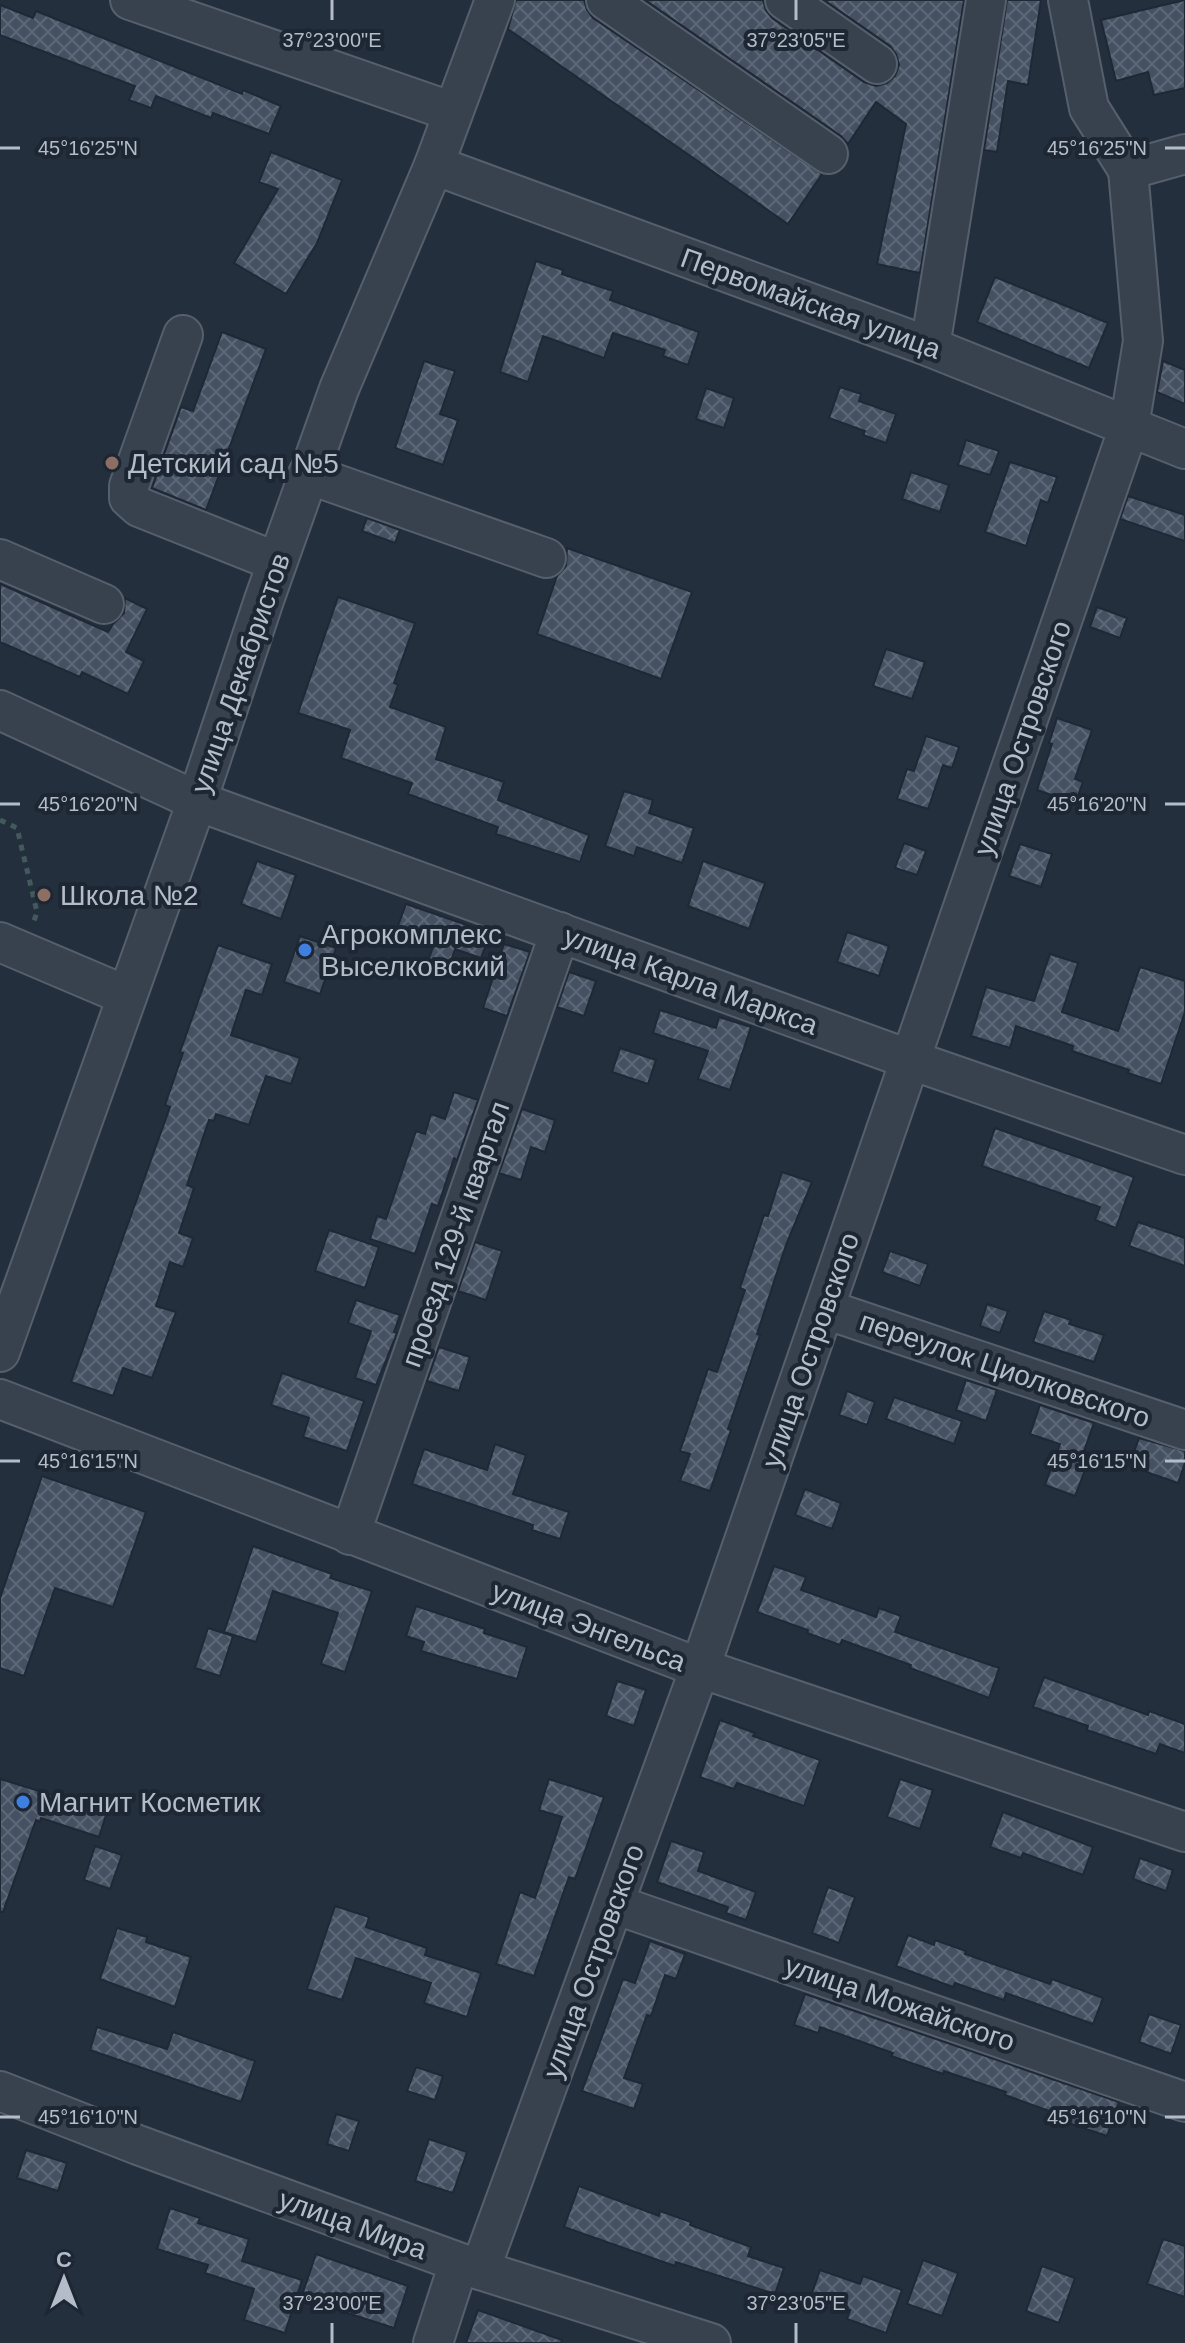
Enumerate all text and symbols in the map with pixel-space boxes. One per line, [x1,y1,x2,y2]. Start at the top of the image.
text: 37°23'00"E [283,29,382,51]
text: 37°23'05"E [747,29,846,51]
text: 45°16'25"N [38,137,138,159]
text: 45°16'25"N [1047,137,1147,159]
street label: Первомайская улица [677,242,945,365]
place label: Детский сад №5 [128,448,339,479]
marker: Детский сад №5 [103,454,121,472]
street label: улица Декабристов [185,549,296,797]
street label: улица Островского [968,617,1077,860]
text: 45°16'20"N [38,793,138,815]
text: 45°16'20"N [1047,793,1147,815]
place label: Школа №2 [60,880,198,911]
marker: Школа №2 [35,886,53,904]
place label: Агрокомплекс Выселковский [321,919,505,982]
street label: улица Карла Маркса [560,920,822,1041]
marker: Агрокомплекс Выселковский [296,941,314,959]
street label: проезд 129-й квартал [395,1097,516,1371]
street label: улица Островского [756,1229,865,1472]
street label: переулок Циолковского [856,1305,1154,1434]
text: 45°16'15"N [38,1450,138,1472]
text: 45°16'15"N [1047,1450,1147,1472]
street label: улица Энгельса [488,1575,691,1678]
place label: Магнит Косметик [39,1787,261,1818]
marker: Магнит Косметик [14,1793,32,1811]
street label: улица Островского [537,1840,650,2082]
street label: улица Можайского [781,1950,1019,2057]
text: 45°16'10"N [38,2106,138,2128]
text: 45°16'10"N [1047,2106,1147,2128]
street label: улица Мира [275,2183,431,2266]
north arrow [24,2239,104,2319]
text: С [56,2247,72,2272]
text: 37°23'00"E [283,2292,382,2314]
text: 37°23'05"E [747,2292,846,2314]

